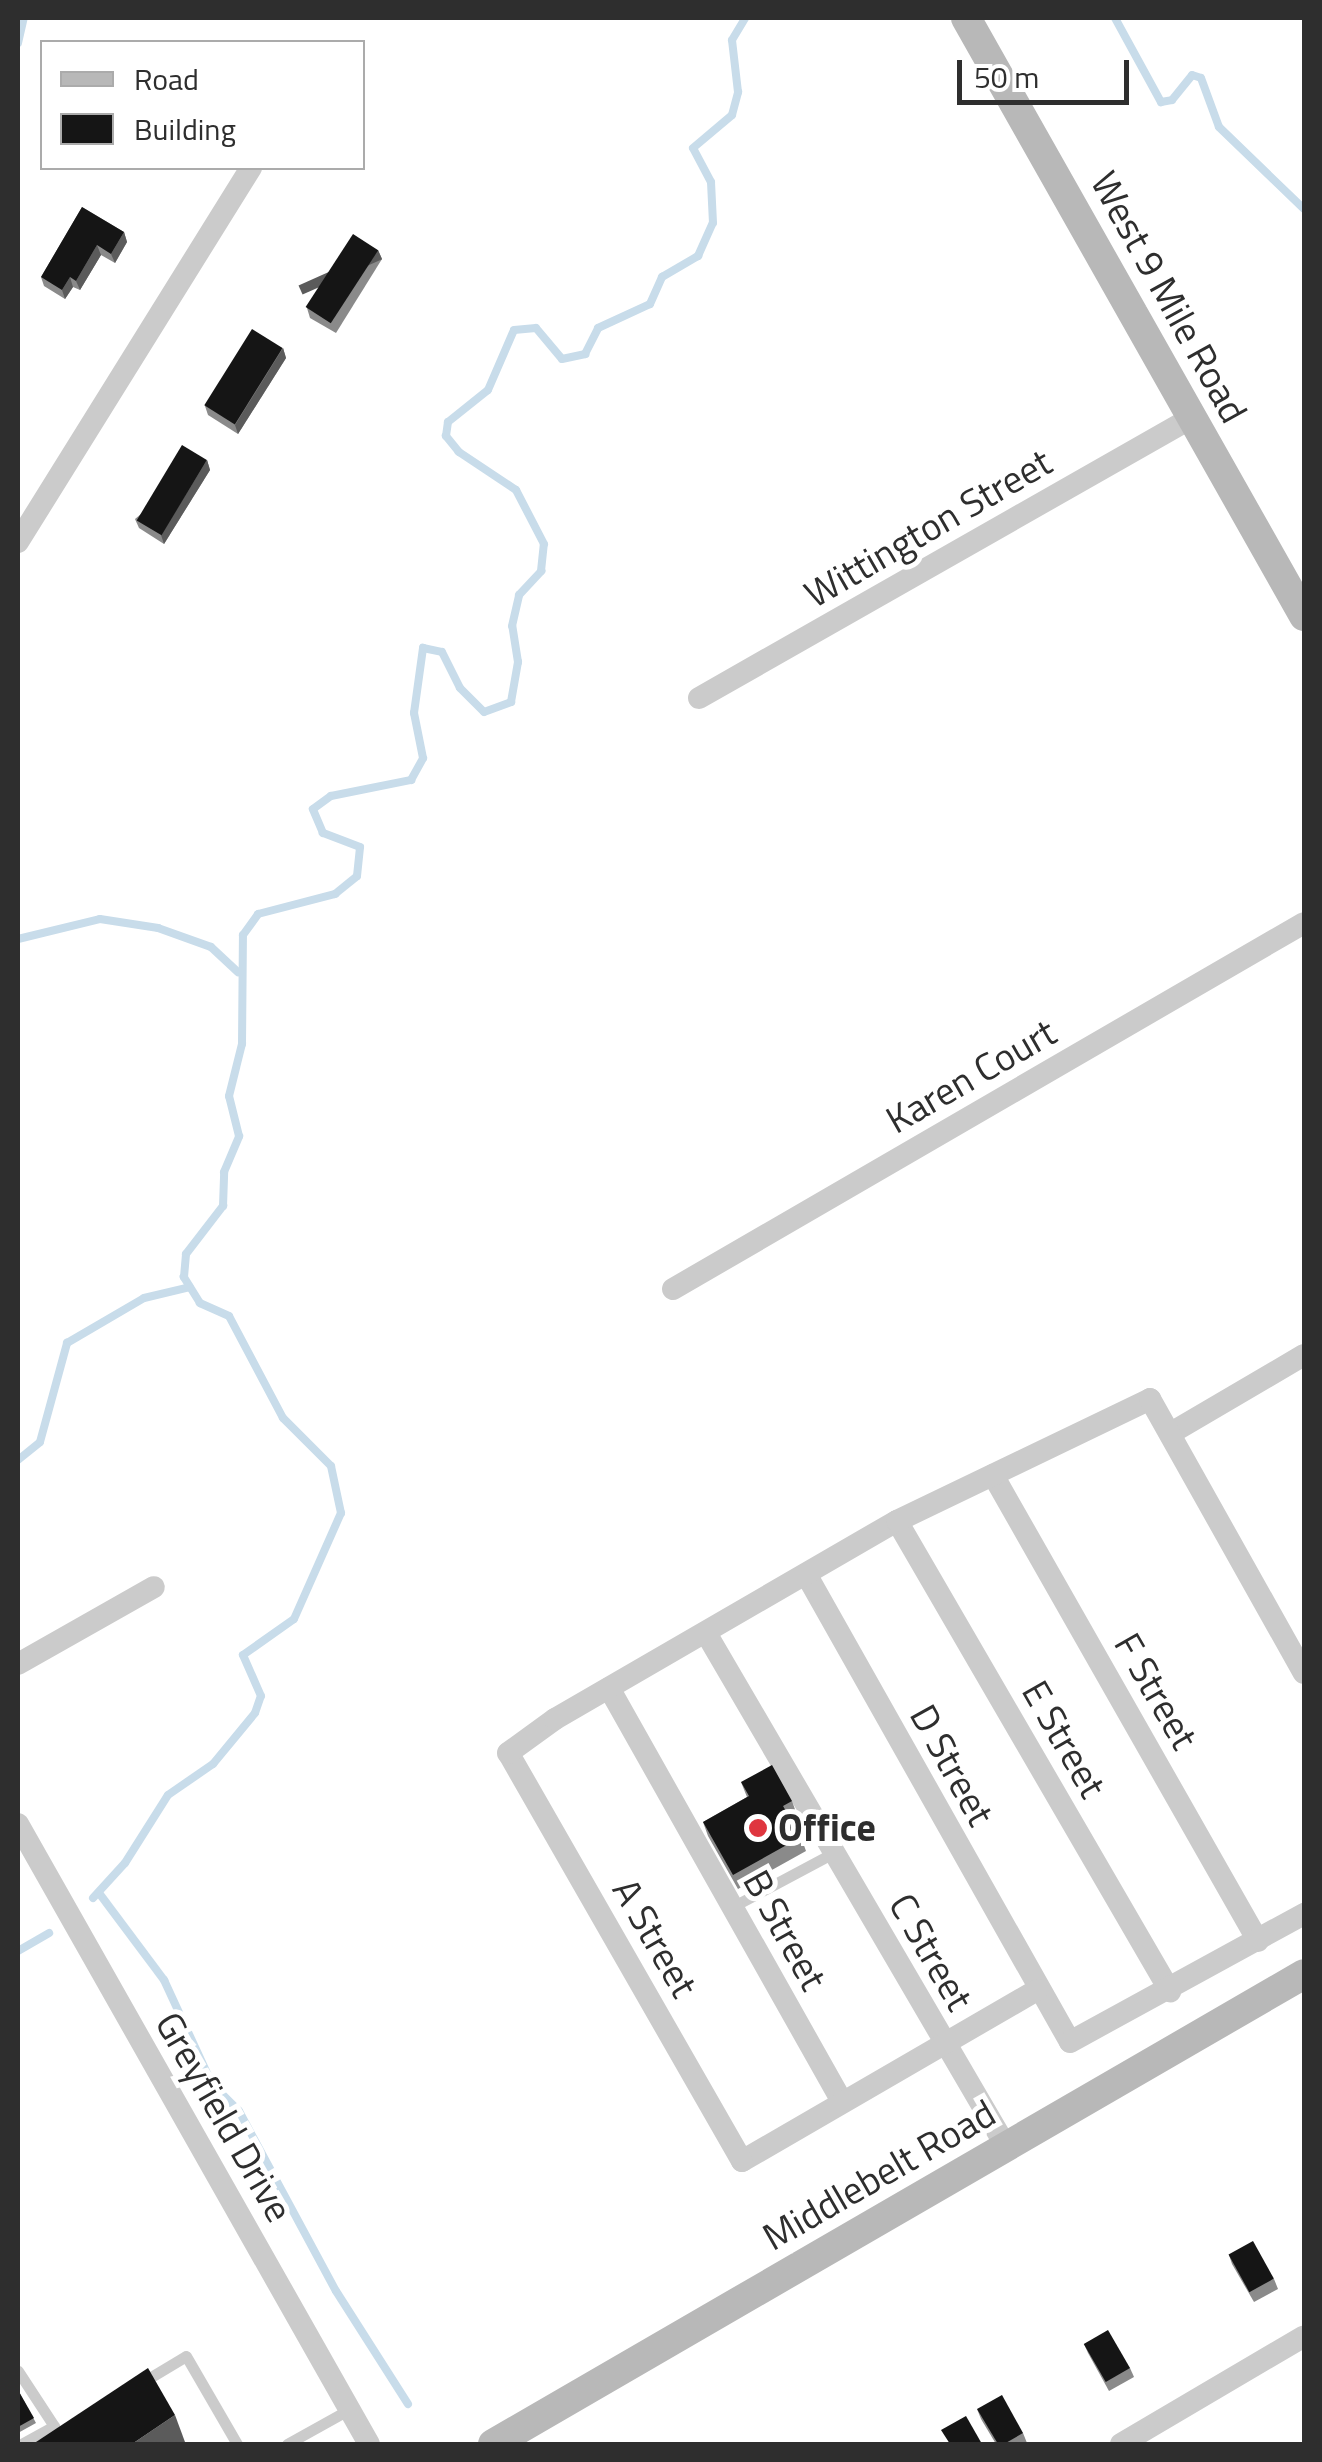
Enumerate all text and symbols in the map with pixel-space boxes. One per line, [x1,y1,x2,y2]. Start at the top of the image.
legend [40,40,365,170]
scale bar [962,40,1134,102]
text: 50 m [974,54,1039,100]
text: Road [134,56,199,102]
text: Building [134,106,236,152]
street label: West 9 Mile Road [1081,164,1257,430]
street label: Wittington Street [797,439,1059,617]
street label: Karen Court [878,1009,1064,1143]
street label: F Street [1105,1625,1207,1757]
street label: E Street [1012,1672,1116,1806]
street label: D Street [900,1697,1004,1833]
place label: Office [778,1805,876,1851]
marker: Office [747,1817,769,1839]
street label: B Street [734,1862,836,1998]
street label: A Street [603,1871,707,2005]
street label: C Street [880,1886,982,2018]
street label: Greyfield Drive [146,2004,302,2230]
street label: Middlebelt Road [755,2090,1003,2260]

